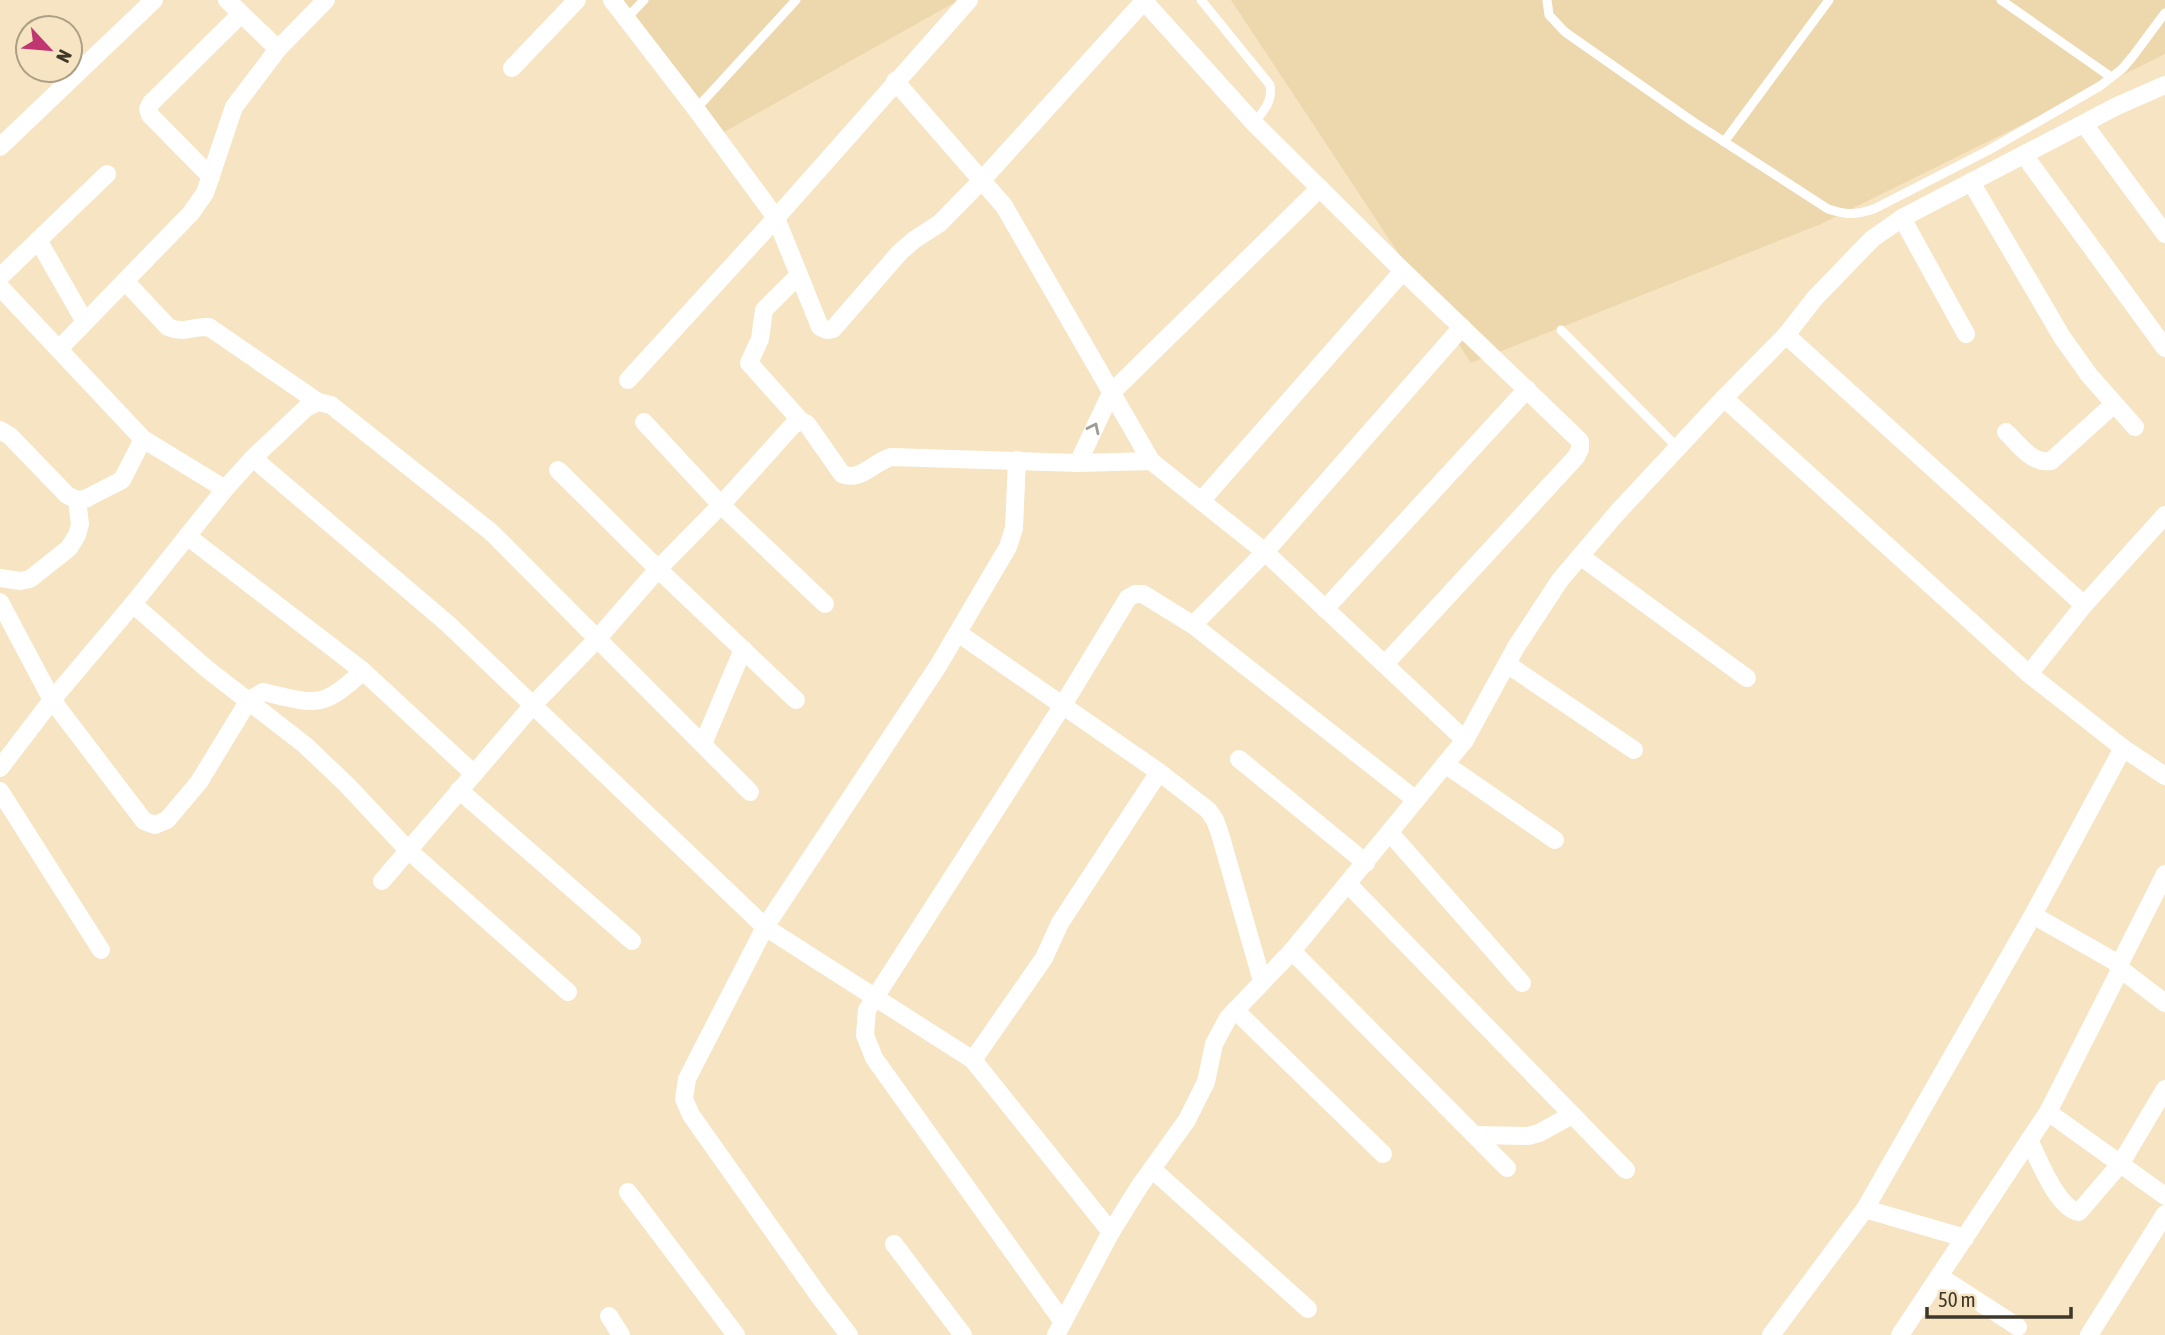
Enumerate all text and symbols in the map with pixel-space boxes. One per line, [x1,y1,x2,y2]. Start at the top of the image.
north arrow [14,14,84,84]
text: N [52,47,77,66]
one-way arrow [1086,423,1100,435]
scale bar [1927,1276,2070,1320]
text: 50 m [1938,1287,1976,1311]

